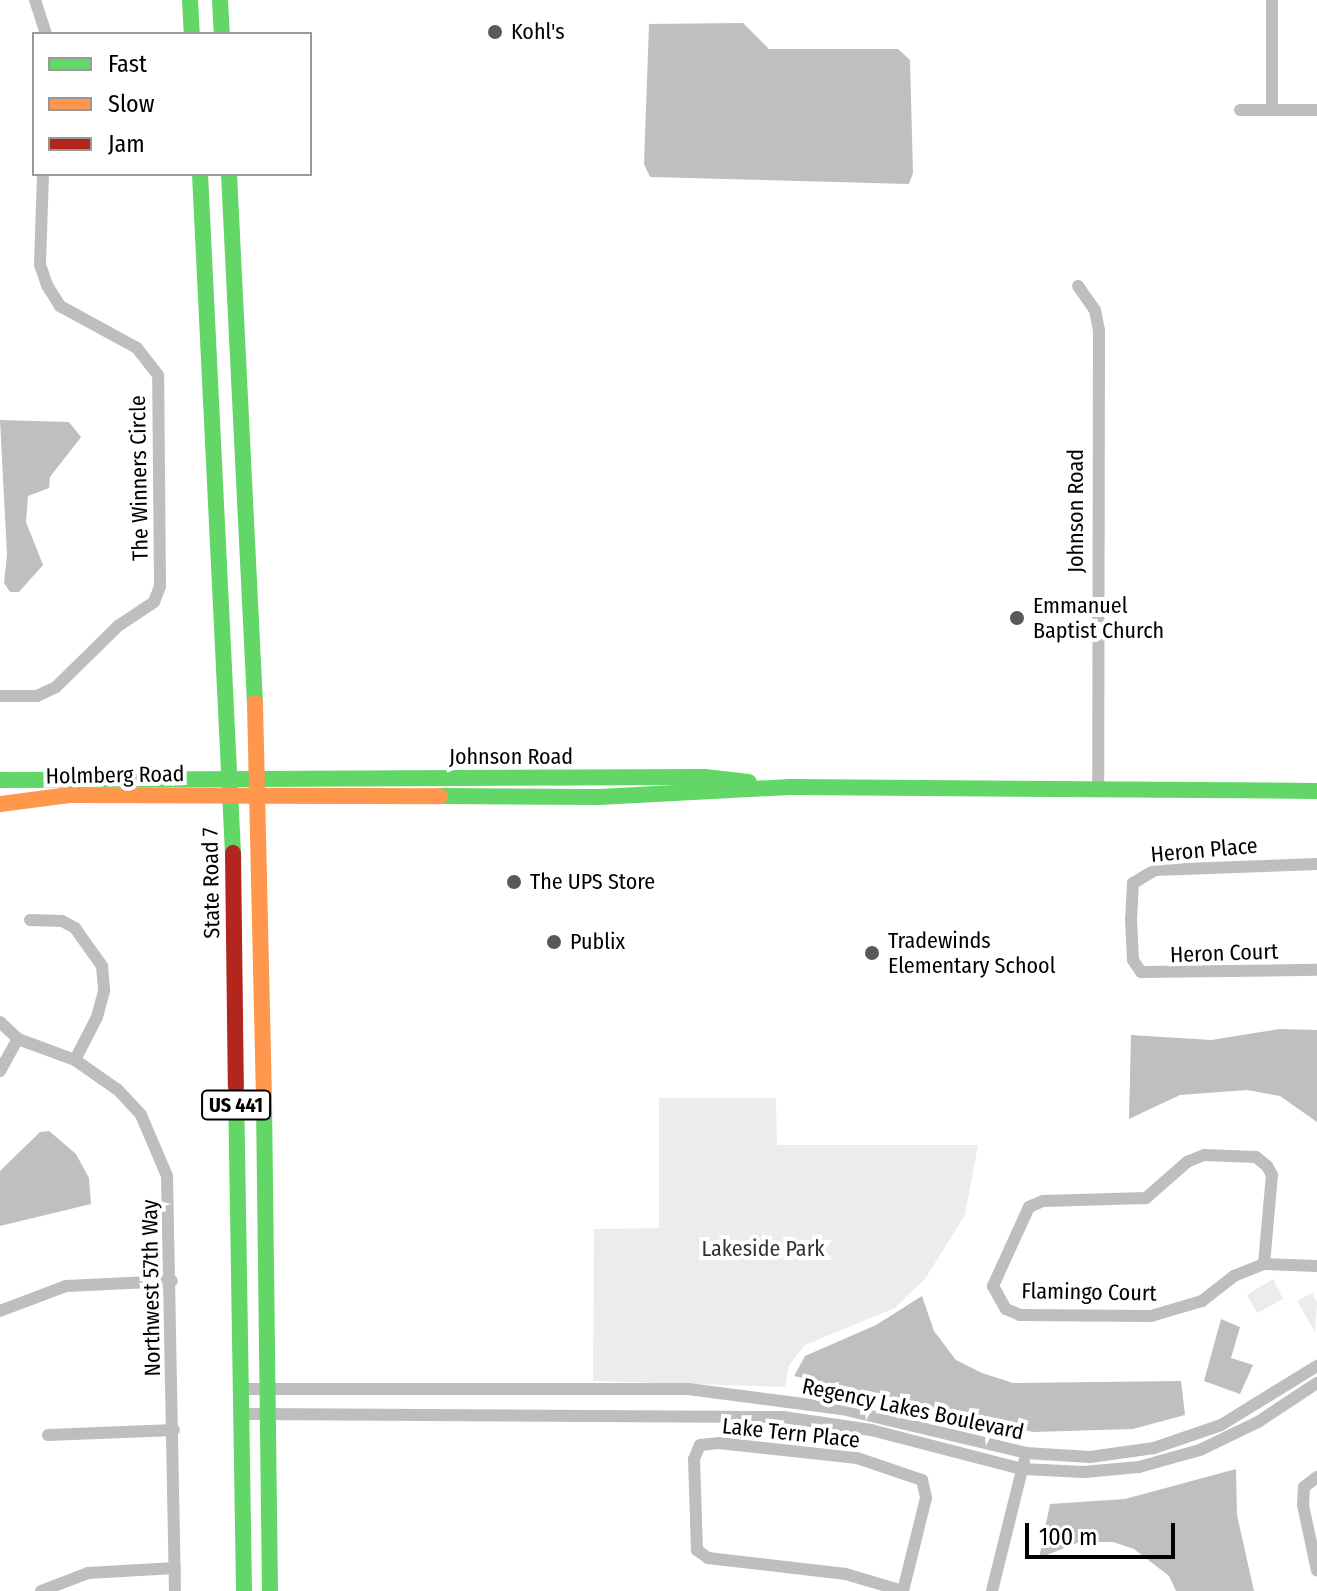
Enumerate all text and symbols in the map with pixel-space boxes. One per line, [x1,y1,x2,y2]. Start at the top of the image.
place label: Kohl's [511,19,565,45]
marker: Kohl's [486,23,504,41]
legend [32,32,312,176]
text: Fast [108,50,147,78]
text: Slow [108,90,154,118]
text: Jam [108,130,145,158]
street label: The Winners Circle [124,395,154,561]
street label: Johnson Road [1063,449,1089,573]
place label: Emmanuel Baptist Church [1033,592,1164,644]
marker: Emmanuel Baptist Church [1008,609,1026,627]
street label: Johnson Road [449,744,573,770]
street label: Holmberg Road [45,761,185,789]
street label: State Road 7 [197,827,225,939]
street label: Heron Place [1149,832,1259,868]
place label: The UPS Store [530,869,655,895]
marker: The UPS Store [505,873,523,891]
place label: Tradewinds Elementary School [888,927,1055,978]
place label: Publix [570,929,625,955]
marker: Publix [545,933,563,951]
street label: Heron Court [1169,938,1279,968]
marker: Tradewinds Elementary School [863,944,881,962]
road number: US 441 [200,1089,272,1121]
street label: Northwest 57th Way [136,1199,166,1377]
park label: Lakeside Park [701,1236,825,1262]
street label: Flamingo Court [1021,1278,1157,1306]
street label: Regency Lakes Boulevard [800,1373,1026,1445]
street label: Lake Tern Place [721,1413,861,1453]
scale bar [1029,1507,1179,1557]
text: 100 m [1039,1523,1097,1551]

